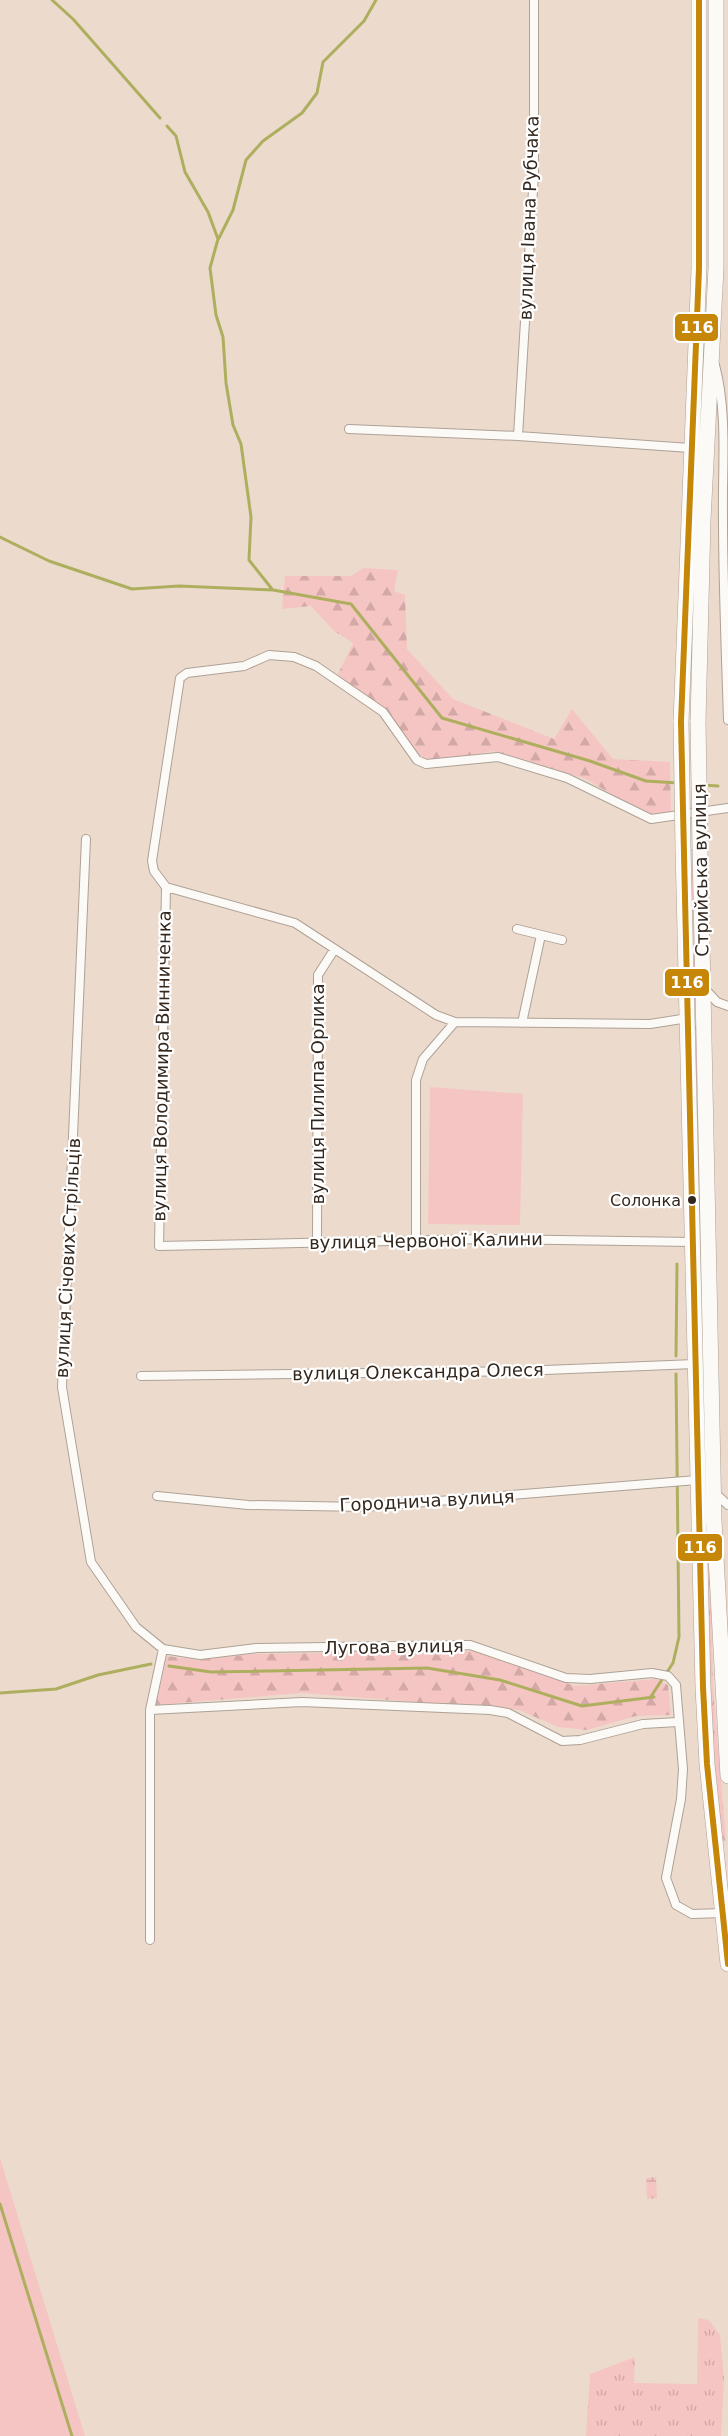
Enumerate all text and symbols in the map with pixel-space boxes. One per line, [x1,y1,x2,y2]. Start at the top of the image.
street label: вулиця Івана Рубчака [514,115,543,321]
line badge: 116 [674,313,719,342]
text: 116 [680,318,714,337]
street label: Стрийська вулиця [688,783,713,957]
street label: вулиця Володимира Винниченка [148,910,175,1222]
line badge: 116 [664,968,710,997]
text: 116 [670,973,704,992]
street label: вулиця Пилипа Орлика [307,984,328,1204]
street label: вулиця Січових Стрільців [51,1137,84,1379]
place label: Солонка [610,1191,681,1210]
marker: Солонка [686,1194,698,1206]
street label: вулиця Червоної Калини [309,1228,543,1253]
street label: вулиця Олександра Олеся [292,1359,544,1384]
street label: Городнича вулиця [339,1485,515,1516]
line badge: 116 [677,1533,723,1562]
text: 116 [683,1538,717,1557]
street label: Лугова вулиця [324,1635,464,1658]

